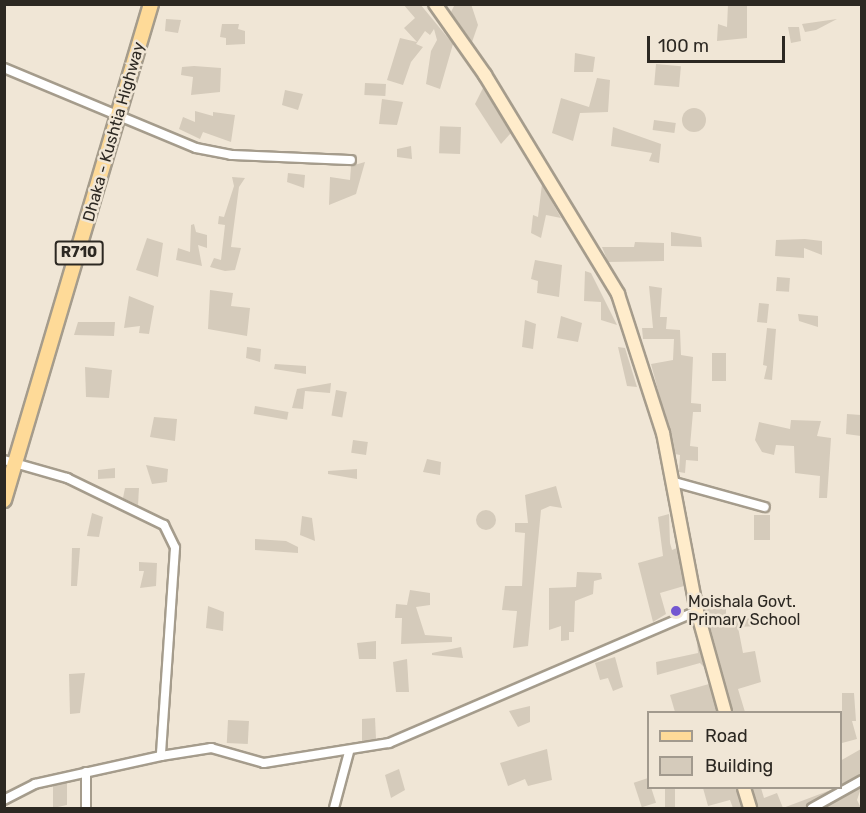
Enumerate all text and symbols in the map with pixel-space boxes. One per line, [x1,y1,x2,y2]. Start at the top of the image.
scale bar [650,24,788,62]
text: 100 m [658,35,709,57]
street label: Dhaka - Kushtia Highway [79,40,149,224]
road number: R710 [54,241,104,265]
place label: Moishala Govt. Primary School [688,592,801,630]
marker: Moishala Govt. Primary School [669,604,683,618]
legend [647,711,842,789]
text: Road [705,725,748,747]
text: Building [705,755,773,777]

